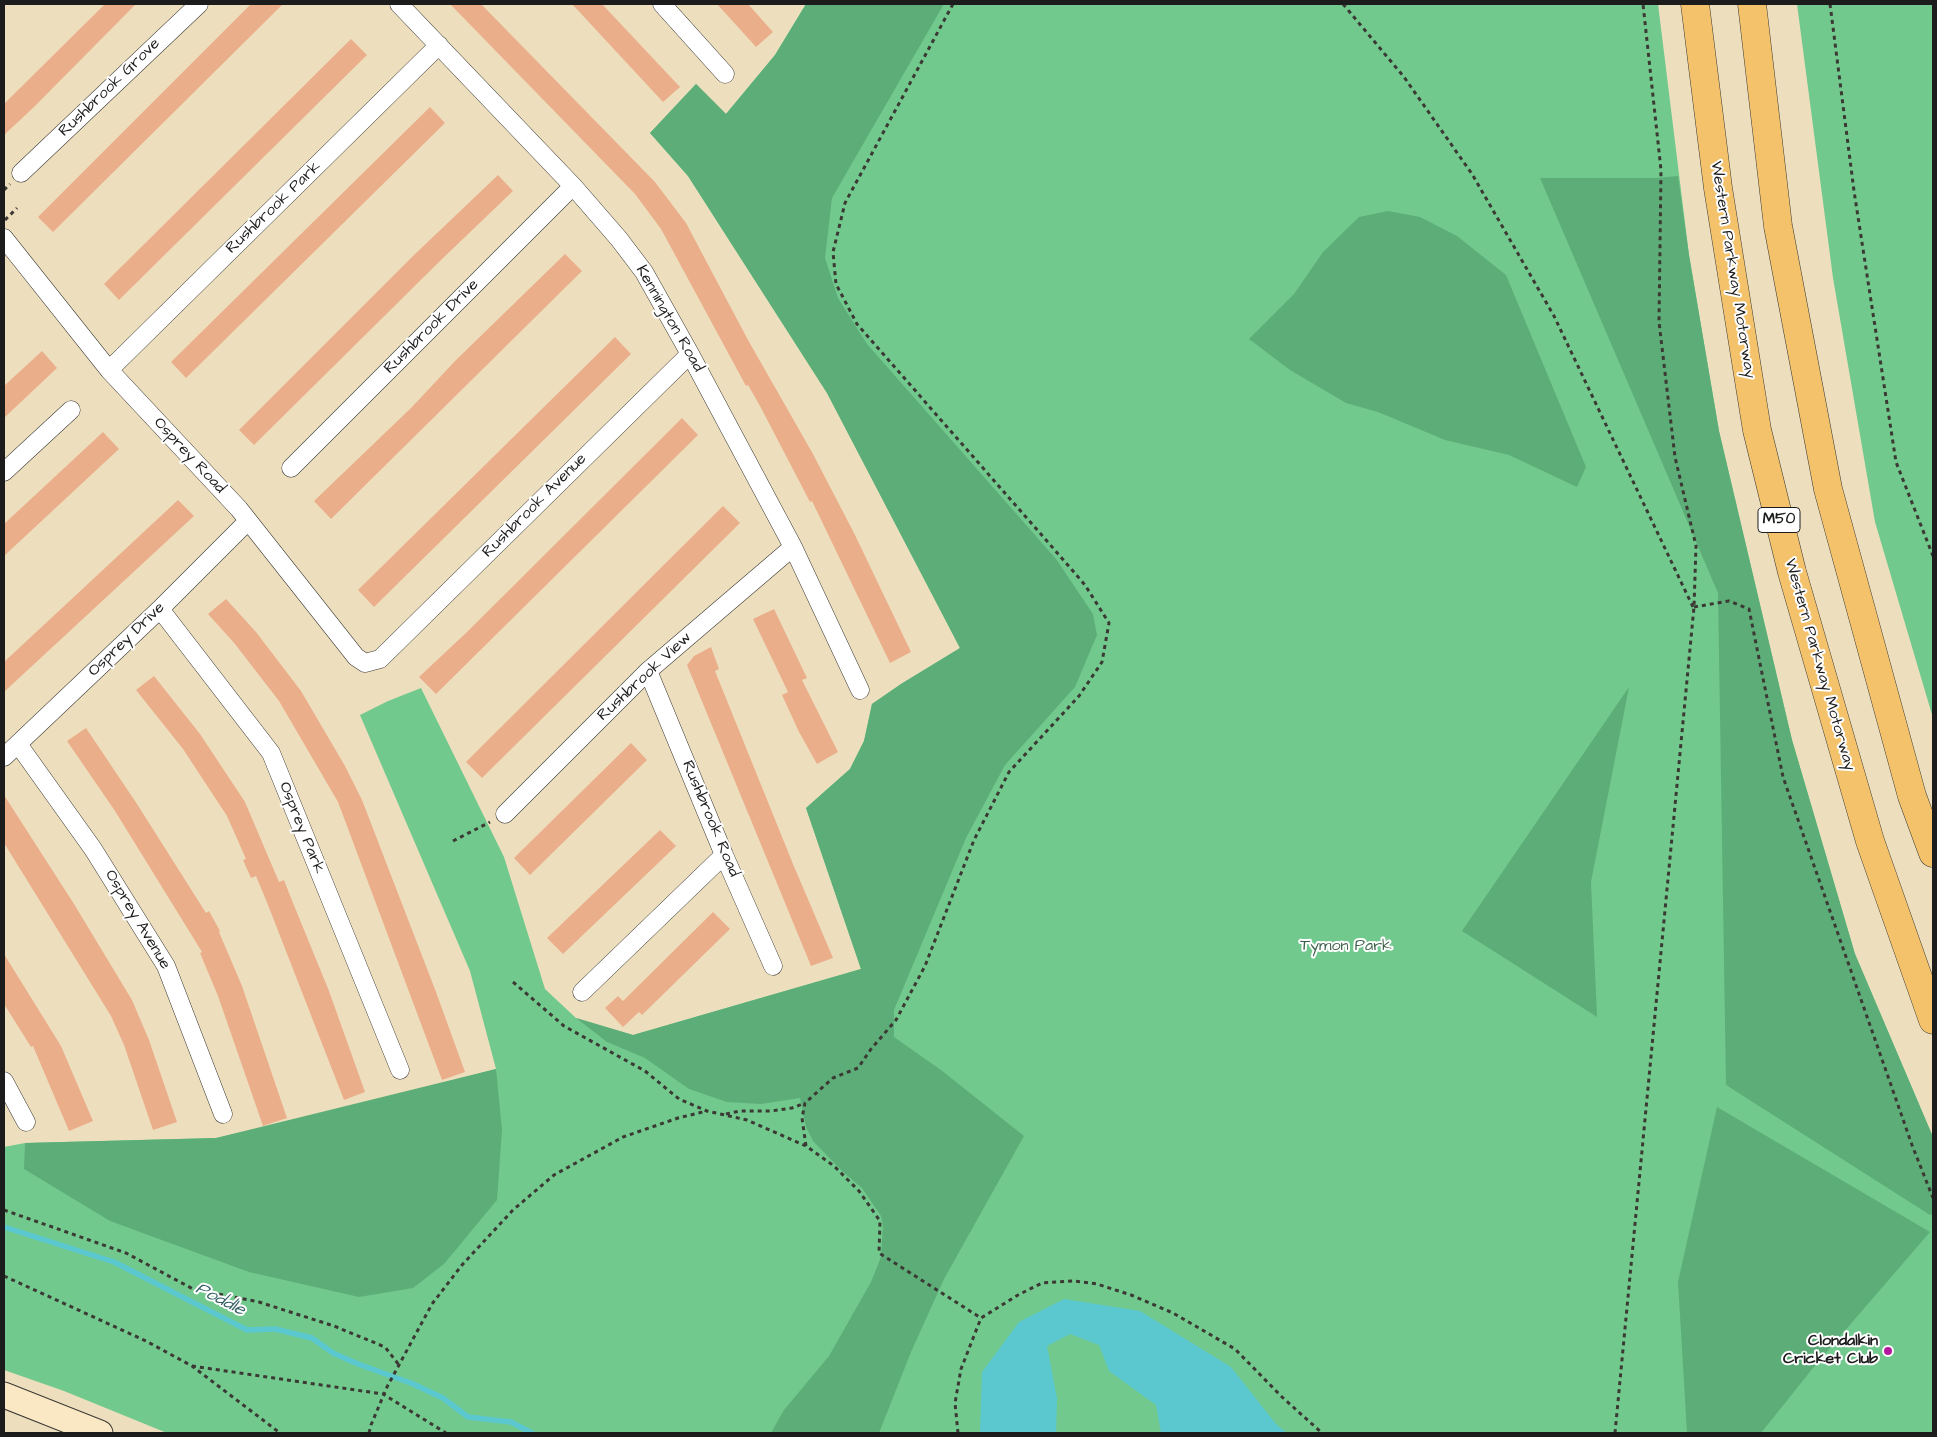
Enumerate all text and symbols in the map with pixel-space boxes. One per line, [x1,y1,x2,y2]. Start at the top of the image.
street label: Rushbrook Grove [55,35,165,141]
street label: Rushbrook Park [223,158,325,258]
street label: Western Parkway Motorway [1705,160,1759,380]
street label: Kennington Road [631,262,707,376]
street label: Rushbrook Drive [381,276,483,378]
street label: Osprey Road [149,414,229,498]
street label: Rushbrook Avenue [479,450,591,562]
road number: M50 [1758,508,1800,532]
street label: Western Parkway Motorway [1779,557,1859,773]
street label: Osprey Drive [85,599,169,681]
street label: Rushbrook View [594,629,696,725]
street label: Rushbrook Road [677,758,743,880]
street label: Osprey Park [274,779,328,877]
street label: Osprey Avenue [100,867,174,973]
park label: Tymon Park [1300,937,1392,957]
water label: Poddle [192,1278,248,1322]
place label: Clondalkin Cricket Club [1783,1332,1878,1370]
marker: Clondalkin Cricket Club [1882,1345,1894,1357]

